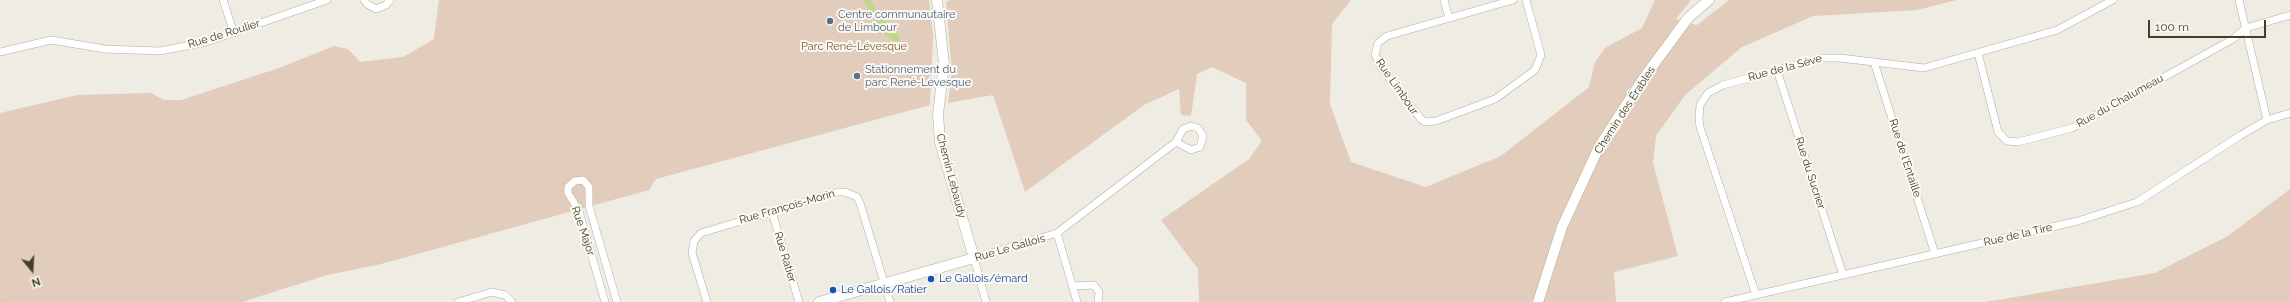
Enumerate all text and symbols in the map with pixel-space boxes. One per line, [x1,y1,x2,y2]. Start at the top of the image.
place label: Centre communautaire de Limbour [838,8,955,34]
scale bar [2150,12,2268,38]
marker: Centre communautaire de Limbour [825,16,835,26]
street label: Rue de Roulier [186,17,262,51]
text: 100 m [2155,20,2189,34]
park label: Parc René-Lévesque [801,40,907,54]
street label: Rue de la Sève [1747,52,1823,84]
street label: Rue Limbour [1373,56,1421,118]
place label: Stationnement du parc René-Lévesque [865,63,971,89]
street label: Chemin des Érables [1592,64,1658,156]
marker: Stationnement du parc René-Lévesque [852,71,862,81]
street label: Rue du Chalumeau [2074,72,2166,130]
street label: Rue de l'Entaille [1886,117,1924,199]
street label: Chemin Lebaudy [933,132,969,220]
street label: Rue du Sucrier [1792,135,1828,211]
street label: Rue François-Morin [738,187,836,227]
street label: Rue Major [568,205,598,257]
street label: Rue de la Tire [1982,221,2054,249]
street label: Rue Ratier [771,230,799,284]
street label: Rue Le Gallois [973,232,1047,264]
north arrow [12,250,52,290]
place label: Le Gallois/émard [939,272,1028,286]
text: N [30,274,42,289]
marker: Le Gallois/émard [926,274,936,284]
place label: Le Gallois/Ratier [841,283,927,297]
marker: Le Gallois/Ratier [828,285,838,295]

